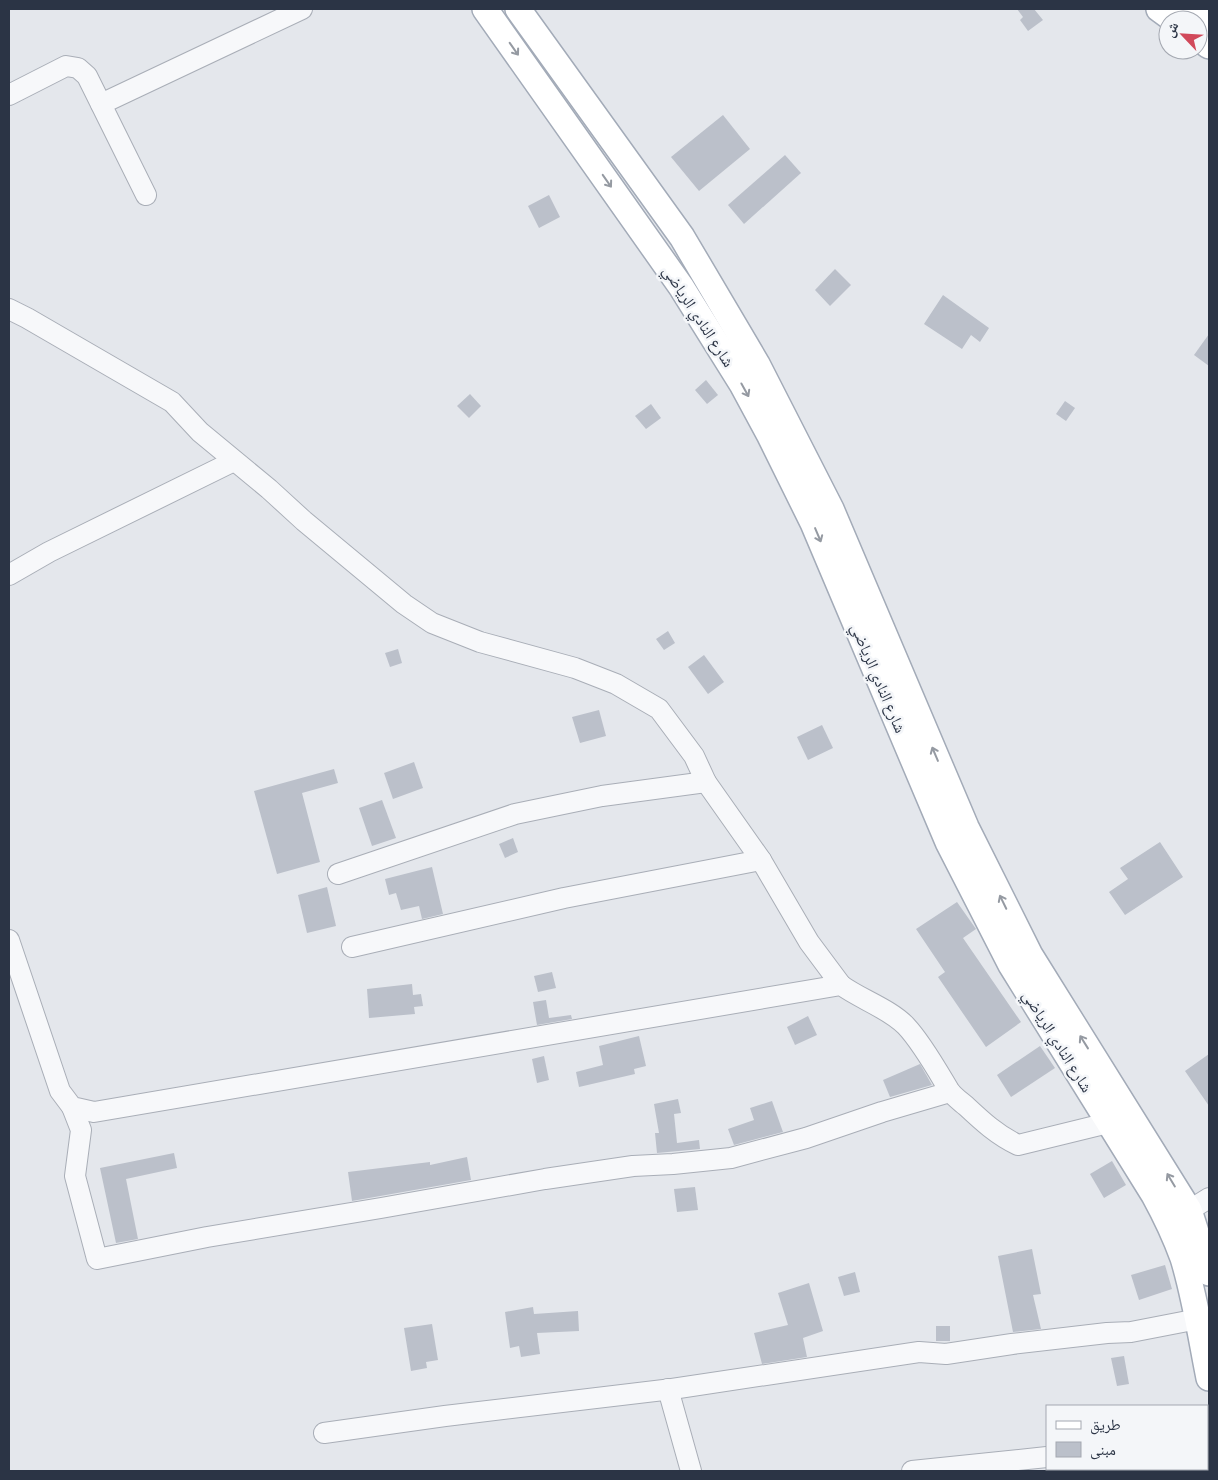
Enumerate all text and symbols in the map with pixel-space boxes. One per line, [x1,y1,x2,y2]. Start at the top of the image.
north arrow [1158,10,1208,60]
text: ش [1160,19,1183,40]
one-way arrow [509,41,519,55]
one-way arrow [602,174,612,188]
street label: شارع النادي الرياضي [656,262,738,372]
one-way arrow [741,382,750,397]
one-way arrow [814,527,824,542]
street label: شارع النادي الرياضي [844,621,910,737]
one-way arrow [930,747,940,762]
one-way arrow [998,894,1008,909]
street label: شارع النادي الرياضي [1016,987,1097,1097]
one-way arrow [1079,1036,1089,1050]
one-way arrow [1165,1173,1175,1187]
legend [1046,1405,1208,1470]
text: طريق [1090,1416,1121,1435]
text: مبنى [1090,1441,1116,1460]

